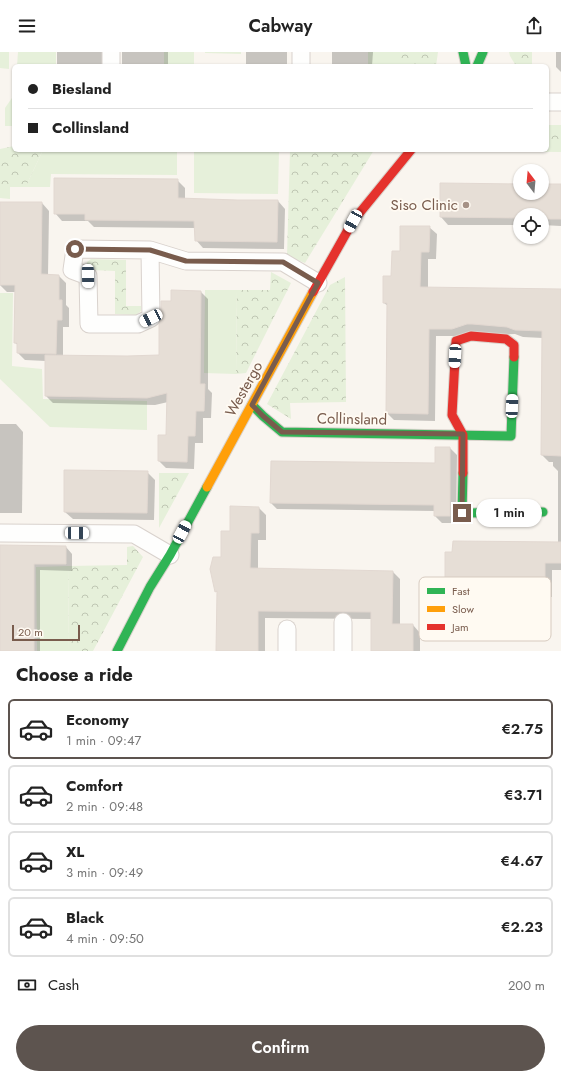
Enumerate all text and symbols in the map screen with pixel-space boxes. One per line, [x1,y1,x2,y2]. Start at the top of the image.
text: Cabway [249,13,312,39]
icon: menu [16,15,38,37]
icon: share [523,15,545,37]
text: Biesland [52,78,112,100]
text: Collinsland [52,117,129,139]
north arrow [513,164,549,200]
map controls [513,164,549,244]
place label: Siso Clinic [391,194,458,216]
marker: Siso Clinic [461,200,471,210]
car [342,208,364,234]
button: locate [513,208,549,244]
route start [66,240,84,258]
car [82,264,94,288]
car [138,307,164,329]
car [448,344,462,368]
street label: Westergo [220,357,268,421]
car [506,394,518,418]
street label: Collinsland [317,407,387,431]
callout: 1 min [476,499,542,527]
text: 1 min [493,503,525,522]
route end [453,504,471,522]
car [171,519,193,545]
car [65,527,89,539]
legend [419,577,551,641]
text: Fast [452,583,470,599]
text: Slow [452,601,474,617]
text: Jam [450,619,469,635]
scale bar [12,623,80,642]
text: 20 m [18,624,43,640]
text: Choose a ride [16,662,133,688]
text: Economy [66,709,129,731]
icon: car [18,711,54,747]
text: €2.75 [501,718,543,740]
text: 1 min · 09:47 [66,731,141,750]
text: Comfort [66,775,123,797]
icon: car [18,777,54,813]
text: €3.71 [504,784,543,806]
text: 2 min · 09:48 [66,797,143,816]
text: XL [66,841,84,863]
icon: car [18,843,54,879]
text: €4.67 [501,850,543,872]
text: 3 min · 09:49 [66,863,143,882]
text: Black [66,907,104,929]
icon: car [18,909,54,945]
text: €2.23 [501,916,543,938]
text: 4 min · 09:50 [66,929,144,948]
icon: cash [16,974,38,996]
text: Cash [48,974,79,996]
text: 200 m [508,976,545,995]
button: Confirm [16,1025,545,1071]

